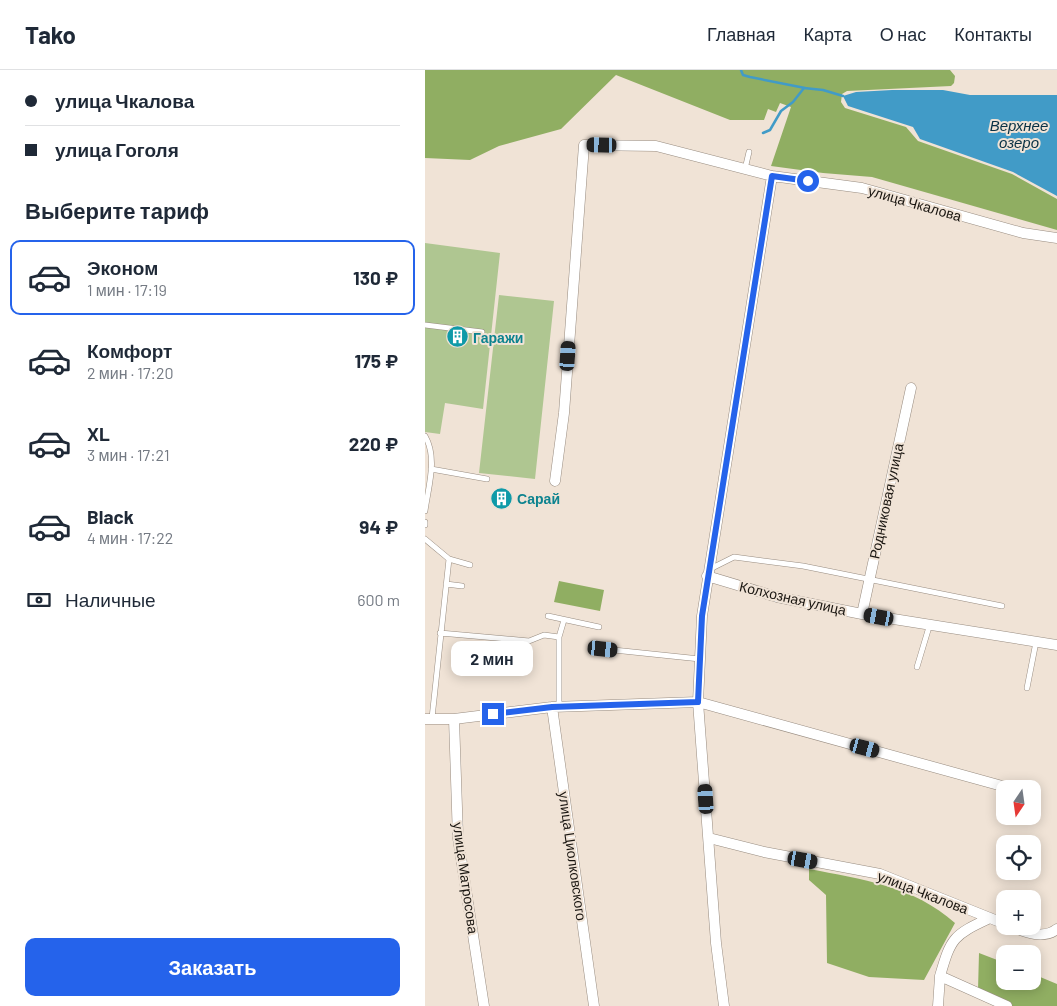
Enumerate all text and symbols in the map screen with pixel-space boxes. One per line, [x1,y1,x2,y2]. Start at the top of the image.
text: Tako [25,20,76,49]
text: Главная [707,23,776,45]
text: Карта [804,23,852,45]
text: О нас [880,23,926,45]
text: Контакты [954,23,1032,45]
text: улица Чкалова [55,89,194,112]
water label: Верхнее озеро [990,116,1048,151]
car [586,137,617,153]
text: улица Гоголя [55,138,179,161]
route start [797,170,819,192]
street label: улица Чкалова [867,182,964,224]
text: Выберите тариф [25,197,209,223]
icon: car [27,255,72,300]
text: Эконом [87,256,158,279]
text: 130 ₽ [353,266,398,289]
text: 1 мин · 17:19 [87,280,167,299]
building icon: Гаражи [445,325,469,349]
place label: Гаражи [473,329,523,346]
icon: car [27,338,72,383]
text: Комфорт [87,339,172,362]
car [559,341,576,371]
text: 175 ₽ [354,349,398,372]
text: 2 мин · 17:20 [87,363,174,382]
icon: car [27,421,72,466]
text: XL [87,422,110,445]
text: 220 ₽ [349,432,398,455]
street label: Родниковая улица [865,441,907,560]
text: 3 мин · 17:21 [87,445,170,464]
building icon: Сарай [489,486,513,510]
place label: Сарай [517,490,560,507]
icon: car [27,504,72,549]
text: Black [87,505,134,528]
text: 94 ₽ [359,515,398,538]
text: 4 мин · 17:22 [87,528,173,547]
street label: Колхозная улица [738,577,848,619]
icon: cash [25,586,53,614]
text: Наличные [65,588,156,611]
text: 600 m [357,590,400,609]
car [862,607,895,627]
car [587,640,618,658]
callout: 2 мин [452,642,534,676]
text: 2 мин [470,649,514,668]
route end [482,703,504,725]
car [848,737,881,759]
north arrow [996,780,1041,825]
map controls [996,780,1041,990]
car [697,784,714,814]
street label: улица Циолковского [556,790,591,922]
street label: улица Матросова [450,821,482,935]
button: locate [996,835,1041,880]
car [786,850,819,870]
street label: улица Чкалова [875,867,971,917]
button: + [996,890,1041,935]
button: Заказать [25,938,400,996]
button: − [996,945,1041,990]

